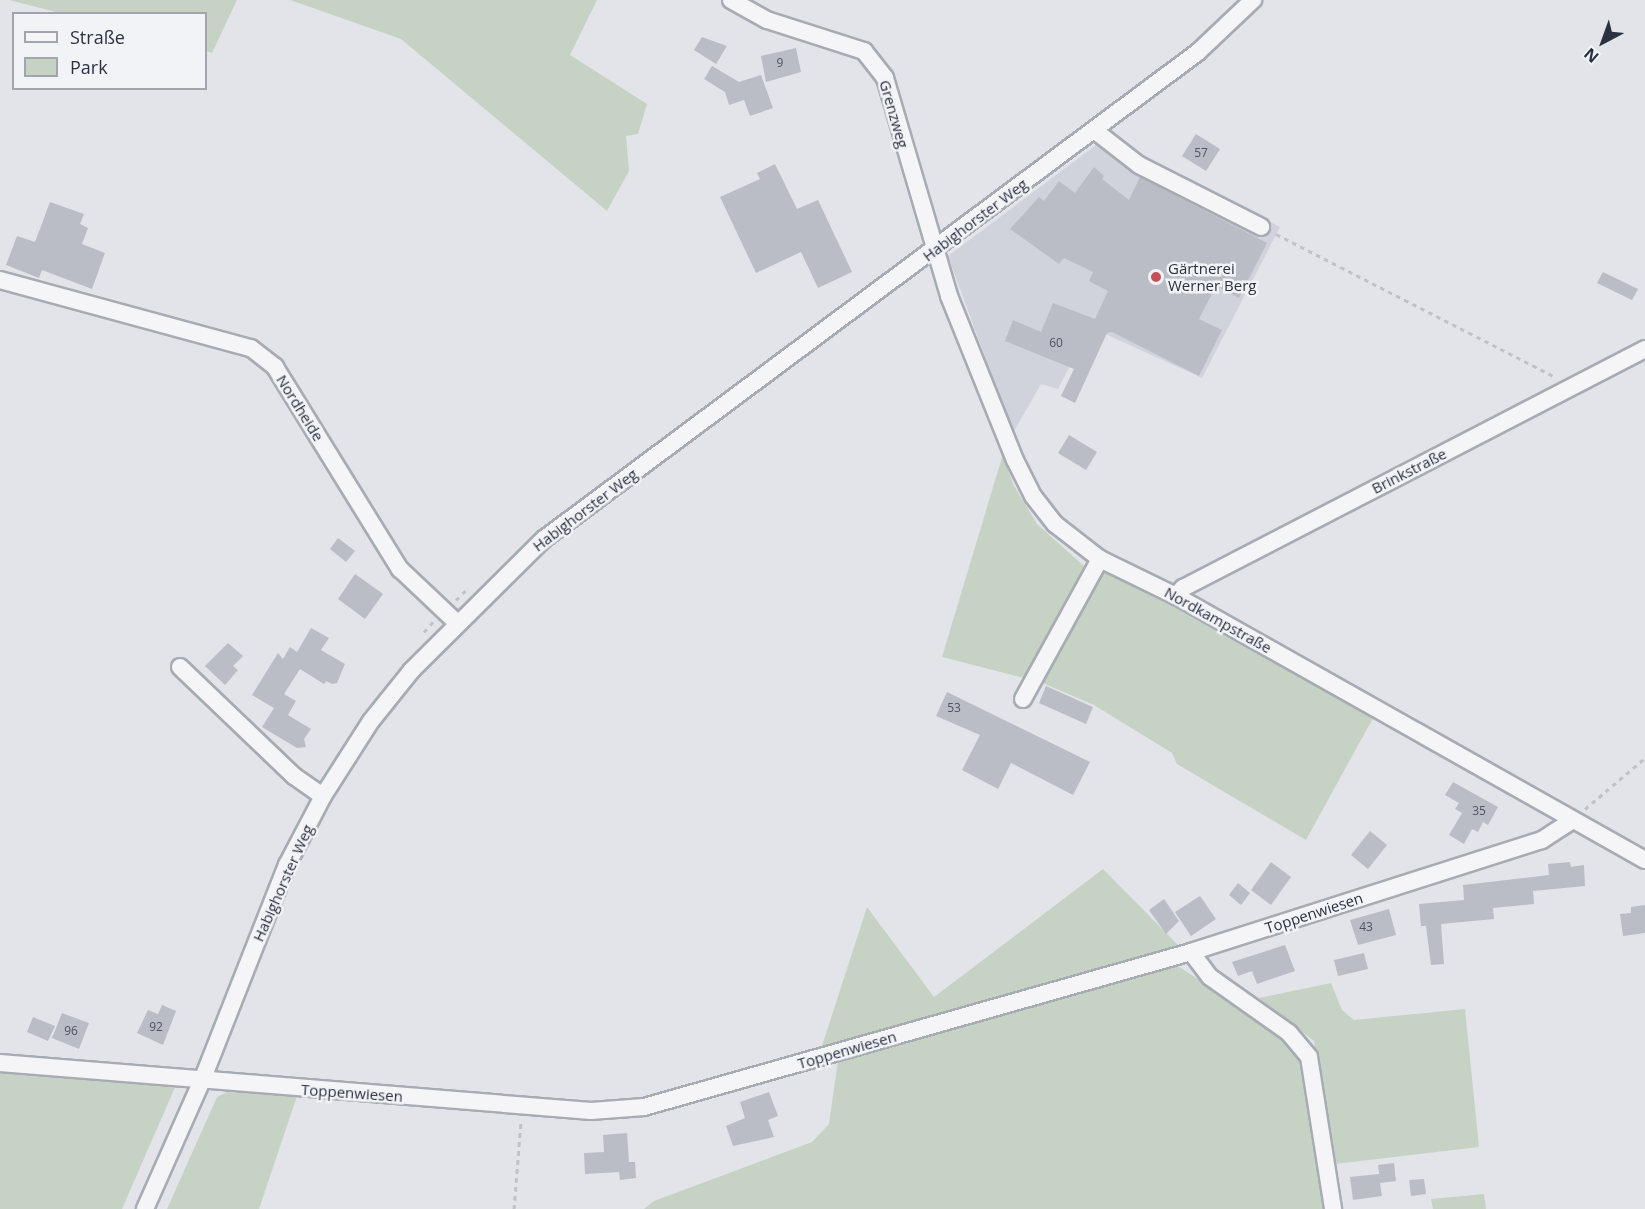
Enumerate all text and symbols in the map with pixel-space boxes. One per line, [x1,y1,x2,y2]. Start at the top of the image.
legend [12,12,207,90]
north arrow [1573,12,1633,72]
text: Straße [70,25,125,49]
text: N [1579,43,1603,68]
text: Park [70,55,108,79]
house number: 9 [777,56,783,70]
street label: Grenzweg [876,78,912,150]
house number: 57 [1194,146,1208,160]
street label: Habighorster Weg [919,175,1031,265]
place label: Gärtnerei Werner Berg [1168,259,1256,294]
marker: Gärtnerei Werner Berg [1149,270,1163,284]
house number: 60 [1049,336,1063,350]
street label: Nordheide [273,372,327,444]
street label: Brinkstraße [1369,445,1449,497]
street label: Habighorster Weg [529,465,641,555]
street label: Nordkampstraße [1161,583,1275,657]
house number: 53 [947,701,961,715]
house number: 35 [1472,804,1486,818]
street label: Habighorster Weg [249,822,317,944]
street label: Toppenwiesen [1263,889,1365,937]
house number: 43 [1359,920,1373,934]
house number: 92 [149,1020,163,1034]
house number: 96 [64,1024,78,1038]
street label: Toppenwiesen [796,1027,898,1073]
street label: Toppenwiesen [301,1080,403,1106]

